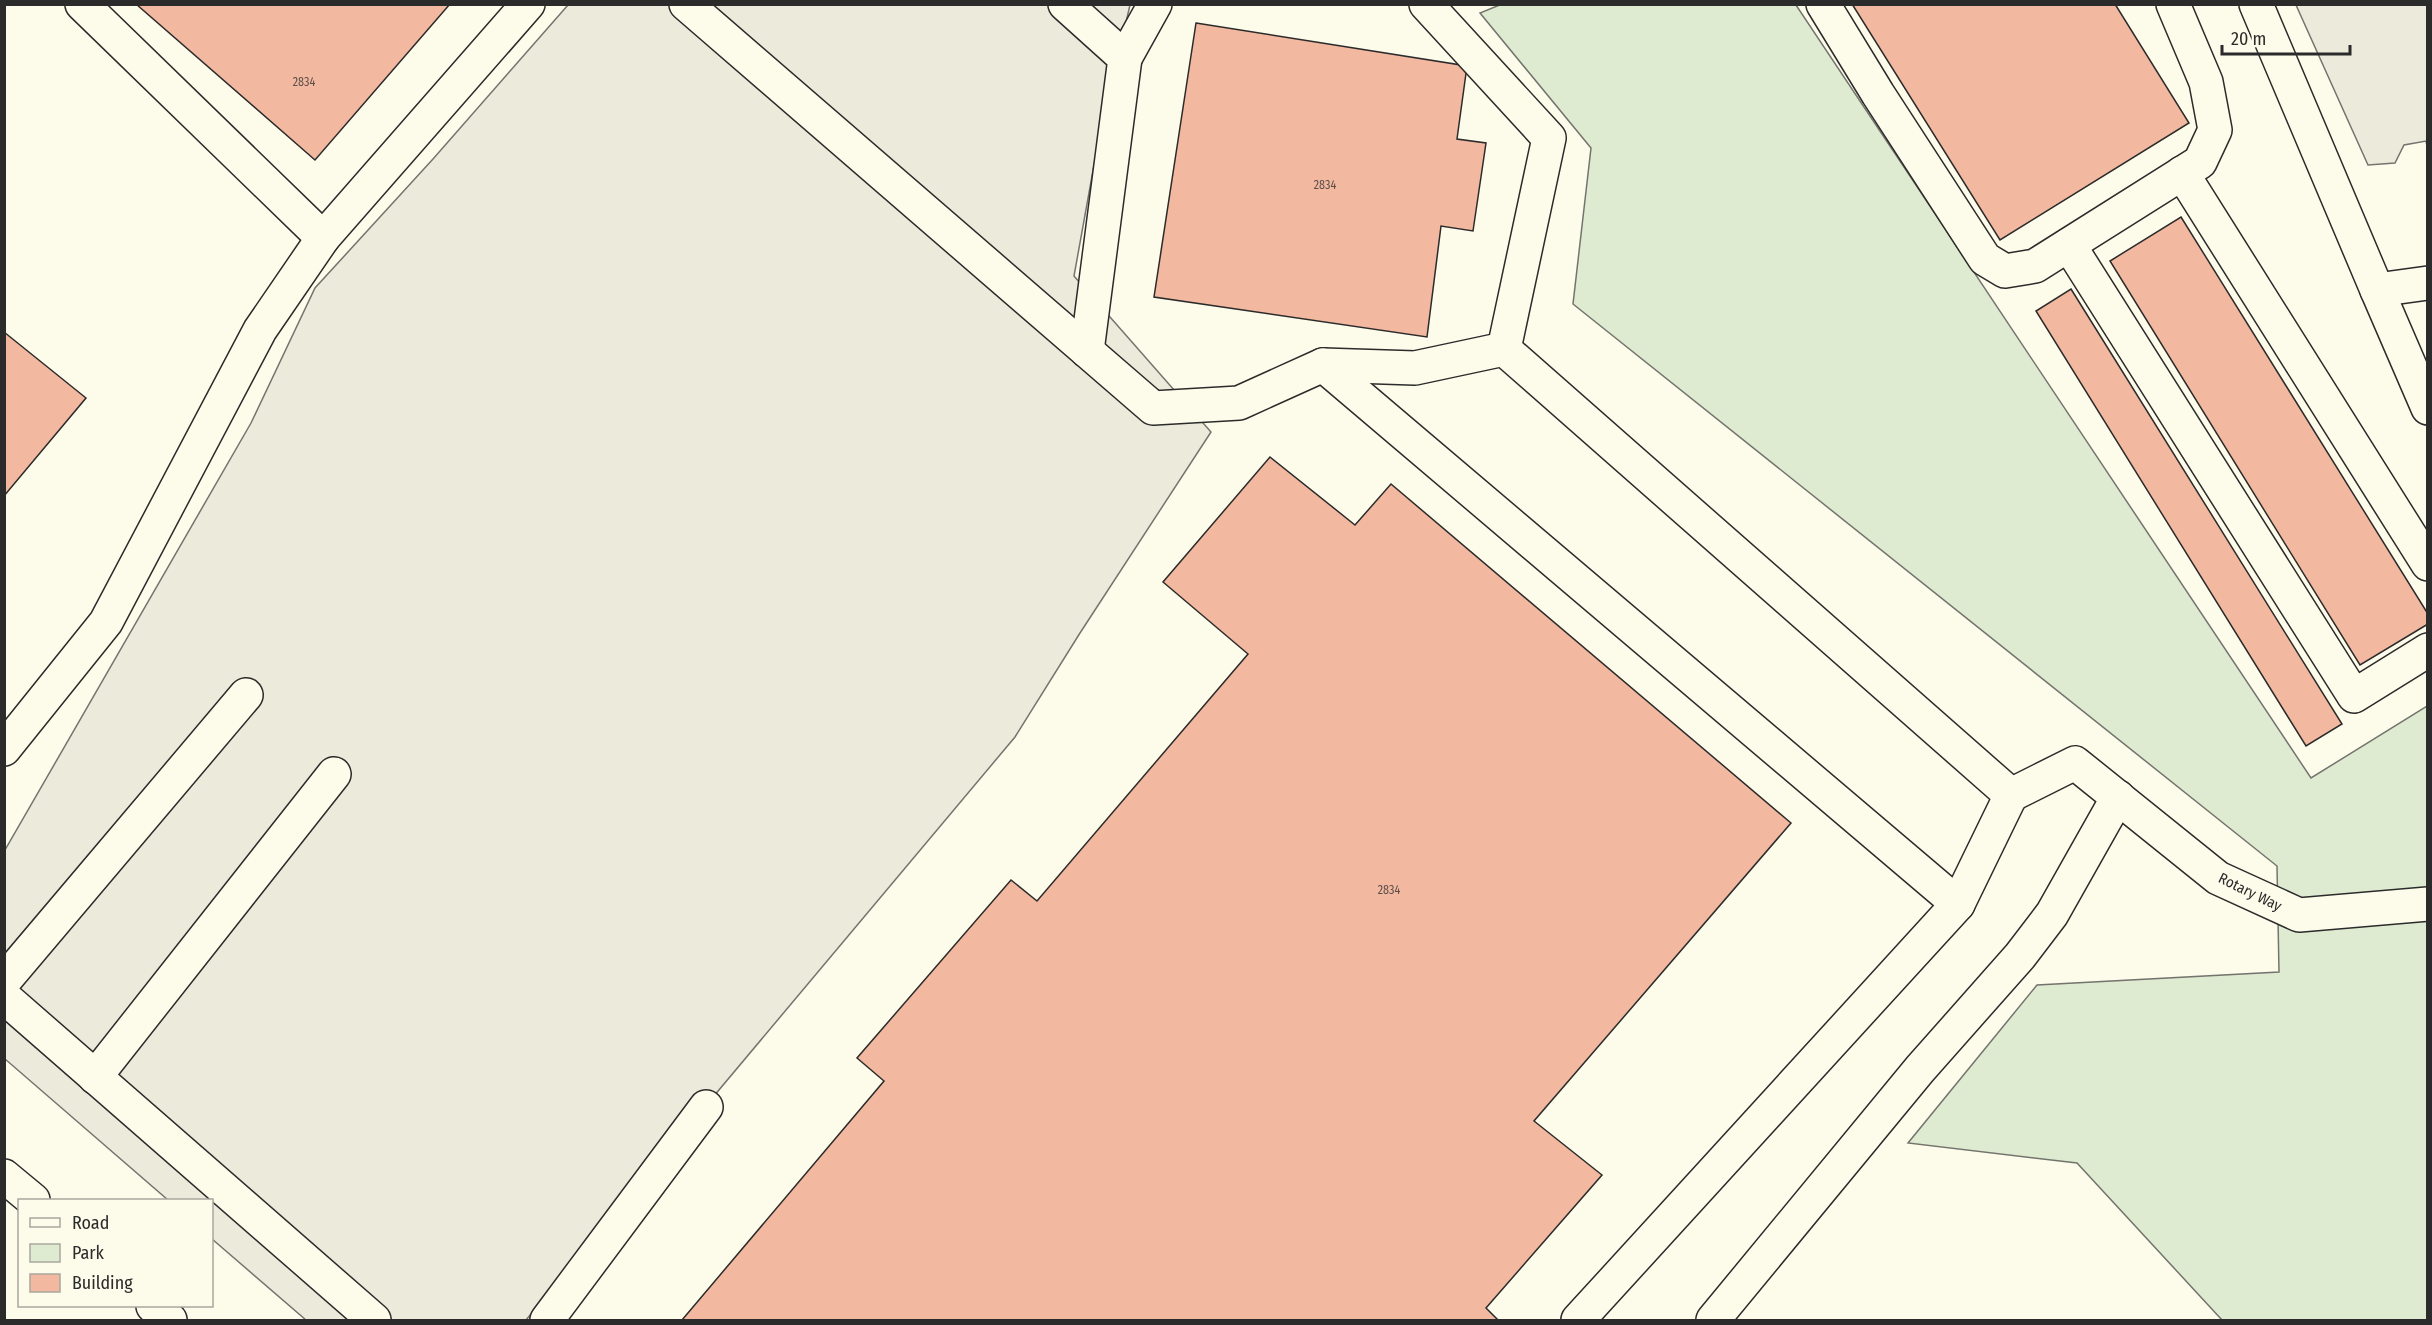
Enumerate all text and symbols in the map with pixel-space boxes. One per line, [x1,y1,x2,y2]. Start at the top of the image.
scale bar [2222,18,2350,56]
text: 20 m [2231,28,2266,50]
house number: 2834 [293,75,315,89]
house number: 2834 [1314,178,1336,192]
street label: Rotary Way [2215,869,2285,915]
house number: 2834 [1378,883,1400,897]
legend [18,1199,213,1307]
text: Road [72,1212,109,1234]
text: Park [72,1242,105,1264]
text: Building [72,1272,133,1294]

